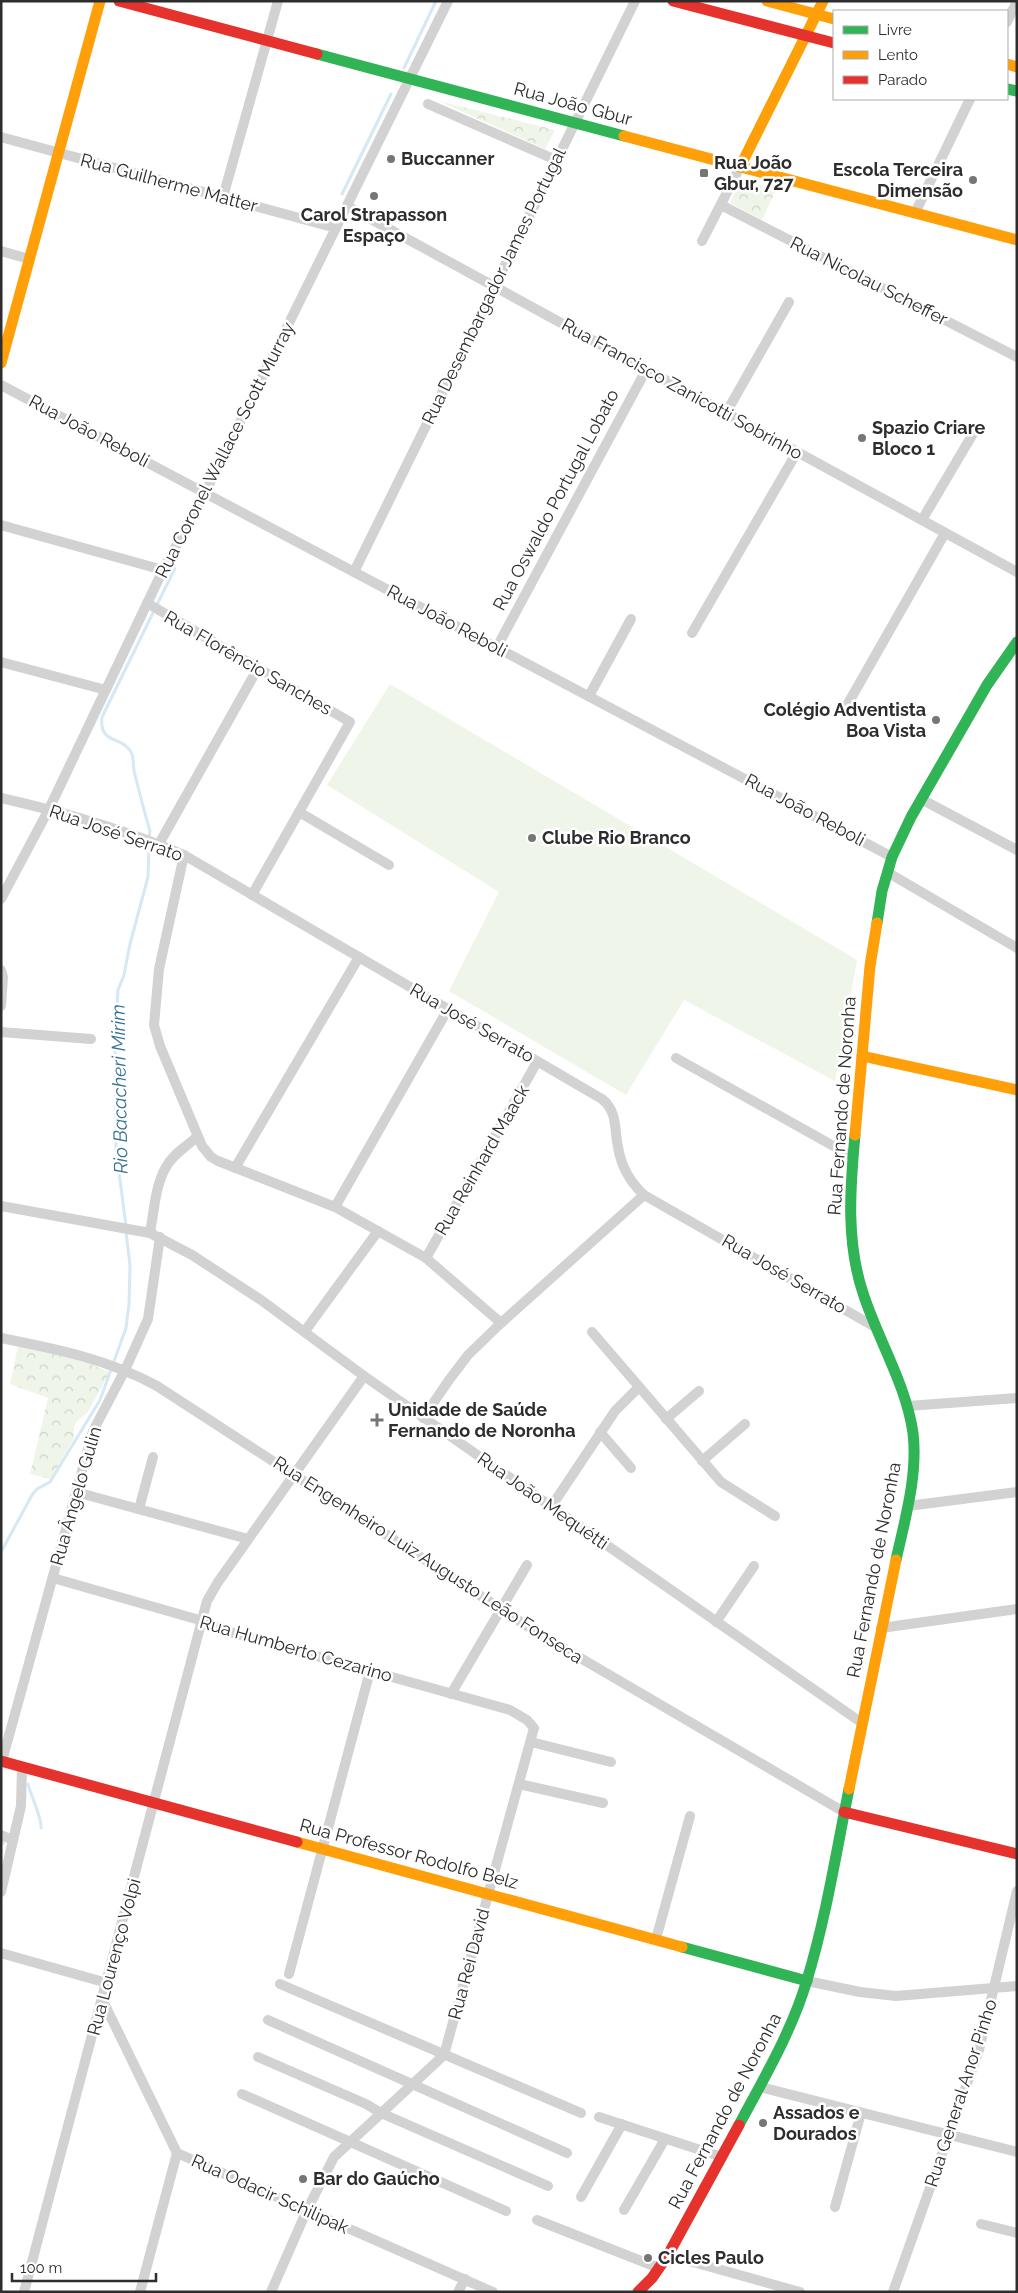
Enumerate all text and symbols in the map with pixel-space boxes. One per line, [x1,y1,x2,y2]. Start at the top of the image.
legend [833,10,1008,100]
text: Livre [878,21,912,39]
text: Lento [878,46,918,64]
text: Parado [878,71,927,89]
street label: Rua João Gbur [512,78,635,130]
street label: Rua Desembargador James Portugal [417,144,570,427]
place label: Buccanner [401,148,494,169]
street label: Rua Guilherme Matter [78,149,261,216]
place label: Rua João Gbur, 727 [714,152,795,194]
marker: Buccanner [385,153,397,165]
place label: Escola Terceira Dimensão [833,159,963,201]
marker: Rua João Gbur, 727 [698,167,710,179]
marker: Escola Terceira Dimensão [967,174,979,186]
marker: Carol Strapasson Espaço [368,190,380,202]
place label: Carol Strapasson Espaço [301,204,447,246]
street label: Rua Nicolau Scheffer [787,232,952,330]
street label: Rua Francisco Zanicotti Sobrinho [558,313,807,464]
street label: Rua Coronel Wallace Scott Murray [151,318,299,581]
street label: Rua Oswaldo Portugal Lobato [488,385,623,614]
street label: Rua João Reboli [25,390,153,471]
place label: Spazio Criare Bloco 1 [872,417,985,459]
marker: Spazio Criare Bloco 1 [856,432,868,444]
street label: Rua João Reboli [383,580,511,661]
street label: Rua Florêncio Sanches [161,606,336,719]
place label: Colégio Adventista Boa Vista [763,699,926,741]
marker: Colégio Adventista Boa Vista [930,714,942,726]
street label: Rua João Reboli [741,769,869,850]
street label: Rua José Serrato [47,800,186,865]
place label: Clube Rio Branco [542,827,691,848]
marker: Clube Rio Branco [526,832,538,844]
street label: Rua José Serrato [407,979,538,1067]
street label: Rua Fernando de Noronha [823,996,860,1216]
water label: Rio Bacacheri Mirim [107,1004,131,1174]
street label: Rua Reinhard Maack [430,1080,533,1239]
street label: Rua José Serrato [719,1230,850,1318]
place label: Unidade de Saúde Fernando de Noronha [388,1399,575,1441]
marker: Unidade de Saúde Fernando de Noronha [370,1413,384,1427]
street label: Rua Ângelo Gulin [45,1424,105,1568]
street label: Rua João Mequétti [474,1448,613,1554]
street label: Rua Engenheiro Luiz Augusto Leão Fonseca [269,1451,587,1668]
street label: Rua Fernando de Noronha [842,1460,905,1680]
street label: Rua Humberto Cezarino [197,1611,395,1686]
street label: Rua Professor Rodolfo Belz [297,1814,521,1893]
street label: Rua Lourenço Volpi [82,1876,145,2038]
street label: Rua Rei David [444,1906,493,2022]
street label: Rua General Anor Pinho [920,1996,1001,2189]
street label: Rua Fernando de Noronha [664,2009,785,2212]
place label: Assados e Dourados [773,2102,860,2144]
marker: Assados e Dourados [757,2117,769,2129]
street label: Rua Odacir Schilipak [188,2149,353,2238]
place label: Bar do Gaúcho [313,2168,440,2189]
marker: Bar do Gaúcho [297,2173,309,2185]
place label: Cicles Paulo [658,2247,764,2268]
scale bar [12,2250,156,2282]
marker: Cicles Paulo [642,2252,654,2264]
text: 100 m [20,2259,62,2277]

